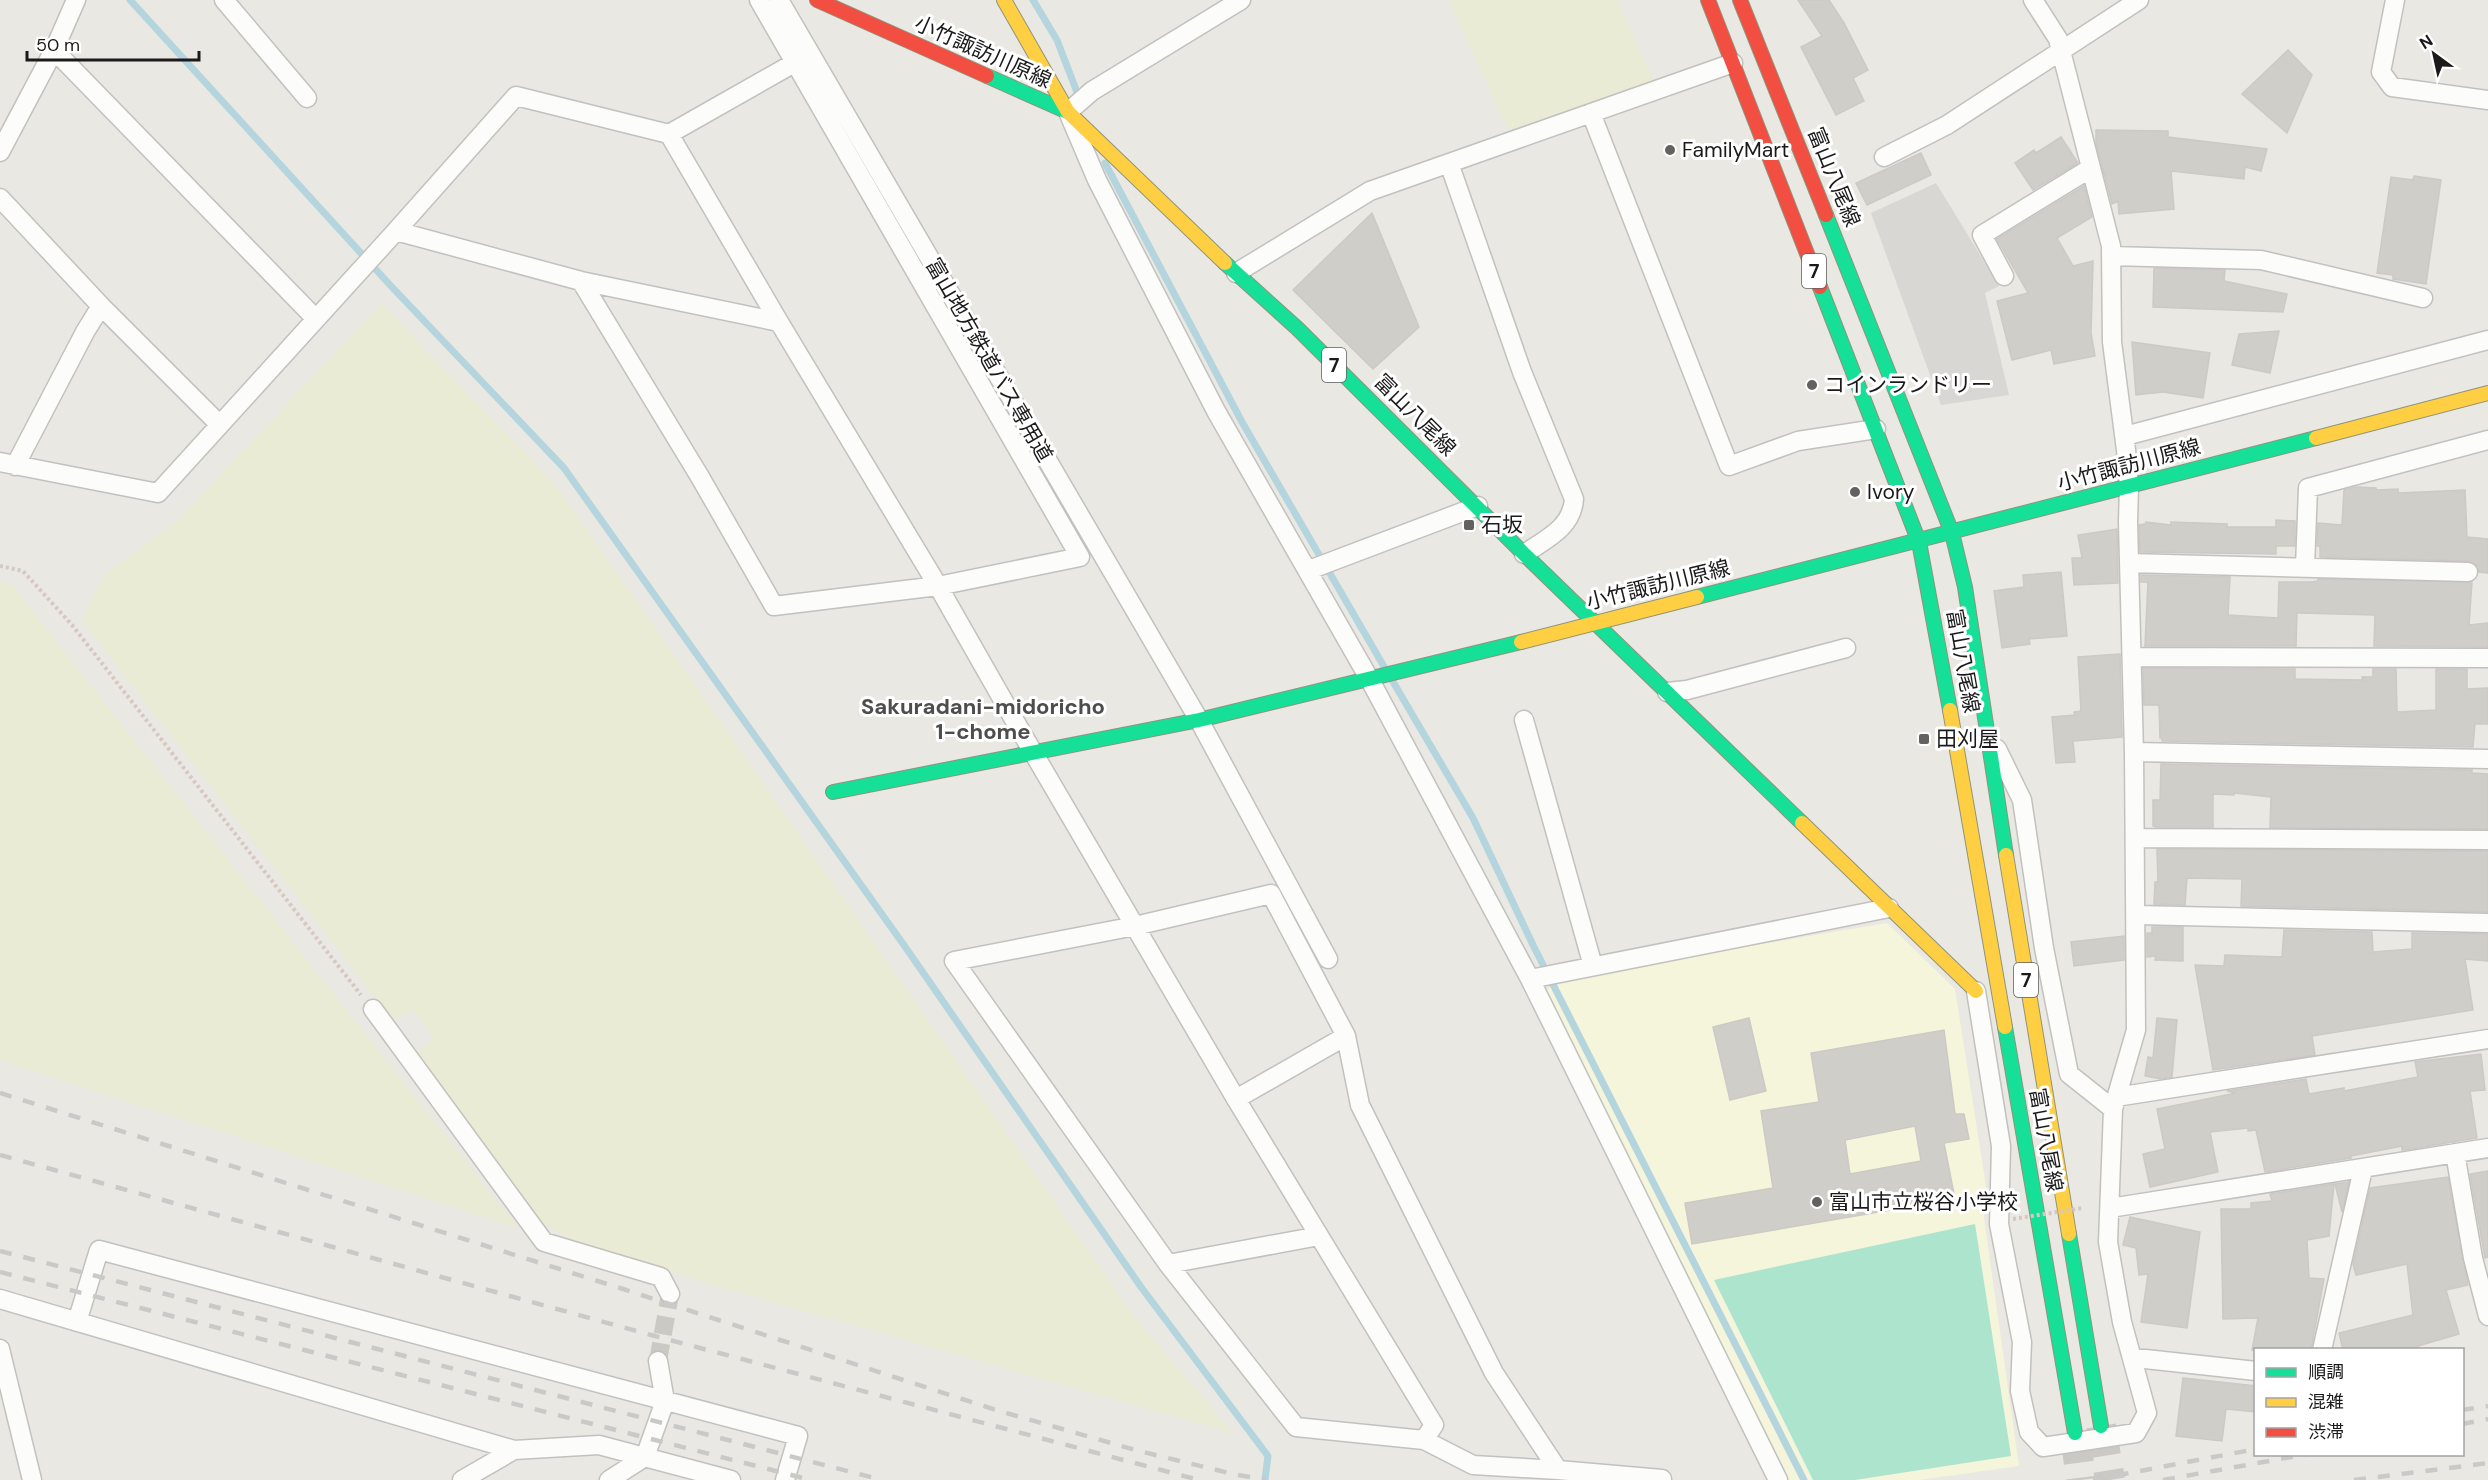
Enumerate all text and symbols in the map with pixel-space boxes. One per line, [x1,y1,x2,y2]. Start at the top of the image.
street label: 小竹諏訪川原線 [910,9,1056,95]
scale bar [27,24,200,62]
north arrow [2404,24,2464,84]
text: N [2415,30,2437,54]
text: 50 m [36,33,80,57]
street label: 富山八尾線 [1801,123,1867,231]
place label: FamilyMart [1682,136,1789,164]
marker: FamilyMart [1663,143,1677,157]
street label: 富山地方鉄道バス専用道 [919,253,1059,467]
road number: 7 [1802,254,1826,288]
road number: 7 [1322,348,1346,382]
street label: 富山八尾線 [1368,368,1462,462]
place label: コインランドリー [1824,371,1992,399]
marker: コインランドリー [1805,378,1819,392]
street label: 小竹諏訪川原線 [2054,432,2204,498]
place label: Ivory [1867,478,1915,506]
marker: Ivory [1848,485,1862,499]
place label: 石坂 [1481,511,1523,539]
marker: 石坂 [1462,518,1476,532]
street label: 小竹諏訪川原線 [1583,554,1733,616]
street label: 富山八尾線 [1940,607,1986,715]
district label: Sakuradani-midoricho 1-chome [861,692,1105,746]
place label: 田刈屋 [1936,725,1999,753]
marker: 田刈屋 [1917,732,1931,746]
road number: 7 [2014,963,2038,997]
street label: 富山八尾線 [2023,1086,2069,1194]
place label: 富山市立桜谷小学校 [1829,1188,2018,1216]
marker: 富山市立桜谷小学校 [1810,1195,1824,1209]
legend [2254,1348,2464,1456]
text: 順調 [2308,1360,2344,1384]
text: 混雑 [2308,1390,2344,1414]
text: 渋滞 [2308,1420,2344,1444]

